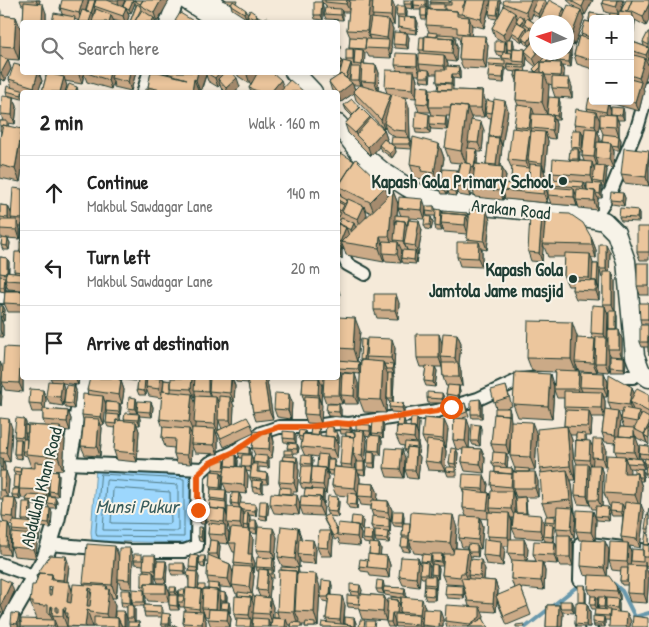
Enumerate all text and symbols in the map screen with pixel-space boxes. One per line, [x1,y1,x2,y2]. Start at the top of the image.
north arrow [529,15,574,60]
map controls [589,15,634,105]
button: + [589,15,634,60]
search box [20,20,340,75]
icon: search [38,34,66,62]
text: Search here [78,35,159,61]
button: − [589,60,634,105]
text: 2 min [40,108,83,137]
text: Walk · 160 m [248,112,320,134]
text: Continue [87,169,148,195]
place label: Kapash Gola Primary School [372,169,554,195]
marker: Kapash Gola Primary School [557,175,569,187]
icon: ahead [40,179,68,207]
text: 140 m [286,182,320,204]
street label: Arakan Road [470,192,552,226]
text: Makbul Sawdagar Lane [87,195,213,217]
text: Turn left [87,244,150,270]
icon: left [40,254,68,282]
text: 20 m [291,257,320,279]
place label: Kapash Gola Jamtola Jame masjid [429,257,564,303]
text: Makbul Sawdagar Lane [87,270,213,292]
marker: Kapash Gola Jamtola Jame masjid [567,273,579,285]
icon: arrive [40,329,68,357]
text: Arrive at destination [87,330,229,356]
route start [440,396,463,419]
street label: Abdullah Khan Road [14,424,68,550]
water label: Munsi Pukur [96,493,181,519]
route end [187,499,210,522]

